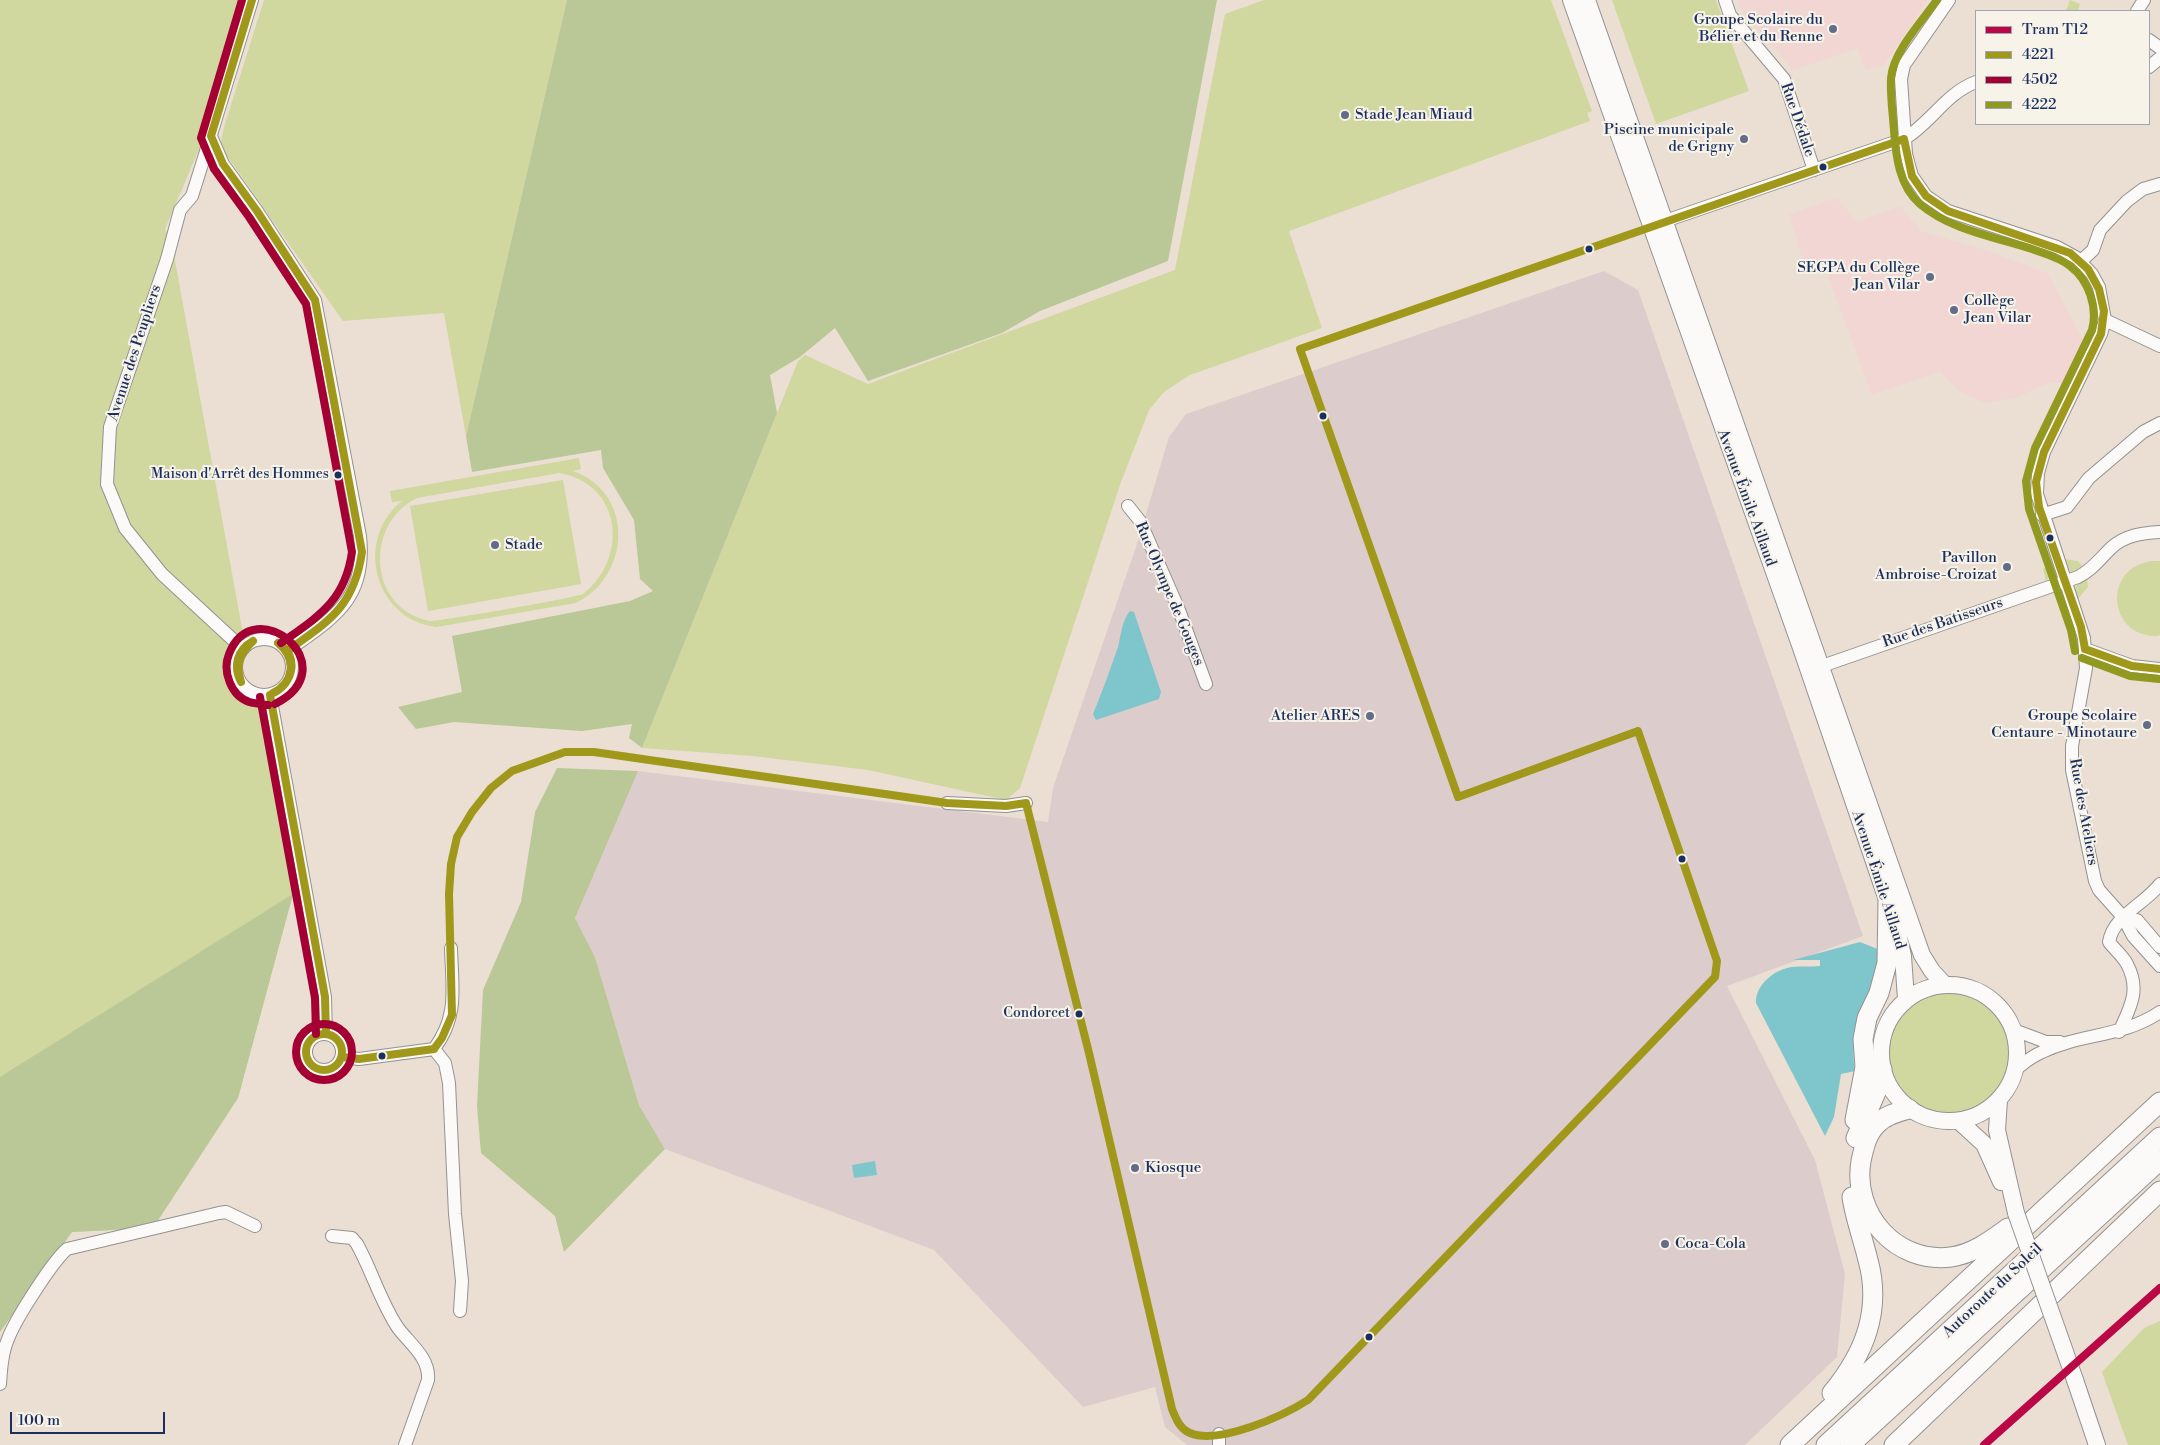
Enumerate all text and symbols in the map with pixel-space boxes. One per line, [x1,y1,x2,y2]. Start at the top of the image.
legend [1975,10,2150,125]
place label: Groupe Scolaire du Bélier et du Renne [1694,11,1823,46]
text: Tram T12 [2022,20,2088,39]
marker: Groupe Scolaire du Bélier et du Renne [1827,23,1839,35]
text: 4221 [2022,45,2055,64]
text: 4502 [2022,70,2057,89]
street label: Rue Dédale [1776,81,1818,159]
text: 4222 [2022,95,2057,114]
place label: Stade Jean Miaud [1355,106,1472,124]
marker: Stade Jean Miaud [1339,109,1351,121]
place label: Piscine municipale de Grigny [1604,121,1734,156]
marker: Piscine municipale de Grigny [1738,133,1750,145]
unlabelled marker [1818,162,1828,172]
unlabelled marker [1584,244,1594,254]
place label: SEGPA du Collège Jean Vilar [1797,259,1920,294]
marker: SEGPA du Collège Jean Vilar [1924,271,1936,283]
street label: Avenue des Peupliers [104,283,166,423]
place label: Collège Jean Vilar [1964,292,2031,327]
marker: Collège Jean Vilar [1948,304,1960,316]
unlabelled marker [1318,411,1328,421]
street label: Avenue Émile Aillaud [1713,427,1779,569]
place label: Maison d'Arrêt des Hommes [151,467,329,483]
marker: Maison d'Arrêt des Hommes [333,470,343,480]
street label: Rue Olympe de Gouges [1131,519,1207,669]
unlabelled marker [2045,533,2055,543]
place label: Stade [505,536,543,554]
marker: Stade [489,539,501,551]
place label: Pavillon Ambroise-Croizat [1875,549,1997,584]
marker: Pavillon Ambroise-Croizat [2001,561,2013,573]
street label: Rue des Batisseurs [1880,594,2006,652]
place label: Atelier ARES [1271,707,1360,725]
place label: Groupe Scolaire Centaure - Minotaure [1991,707,2137,742]
marker: Atelier ARES [1364,710,1376,722]
marker: Groupe Scolaire Centaure - Minotaure [2141,719,2153,731]
street label: Rue des Ateliers [2065,757,2101,867]
street label: Avenue Émile Aillaud [1847,808,1909,952]
unlabelled marker [1677,854,1687,864]
place label: Condorcet [1003,1006,1070,1022]
marker: Condorcet [1074,1009,1084,1019]
unlabelled marker [377,1051,387,1061]
place label: Kiosque [1145,1159,1201,1177]
marker: Kiosque [1129,1162,1141,1174]
place label: Coca-Cola [1675,1235,1746,1253]
marker: Coca-Cola [1659,1238,1671,1250]
street label: Autoroute du Soleil [1939,1240,2047,1342]
unlabelled marker [1364,1332,1374,1342]
scale bar [12,1402,168,1434]
text: 100 m [18,1411,60,1430]

